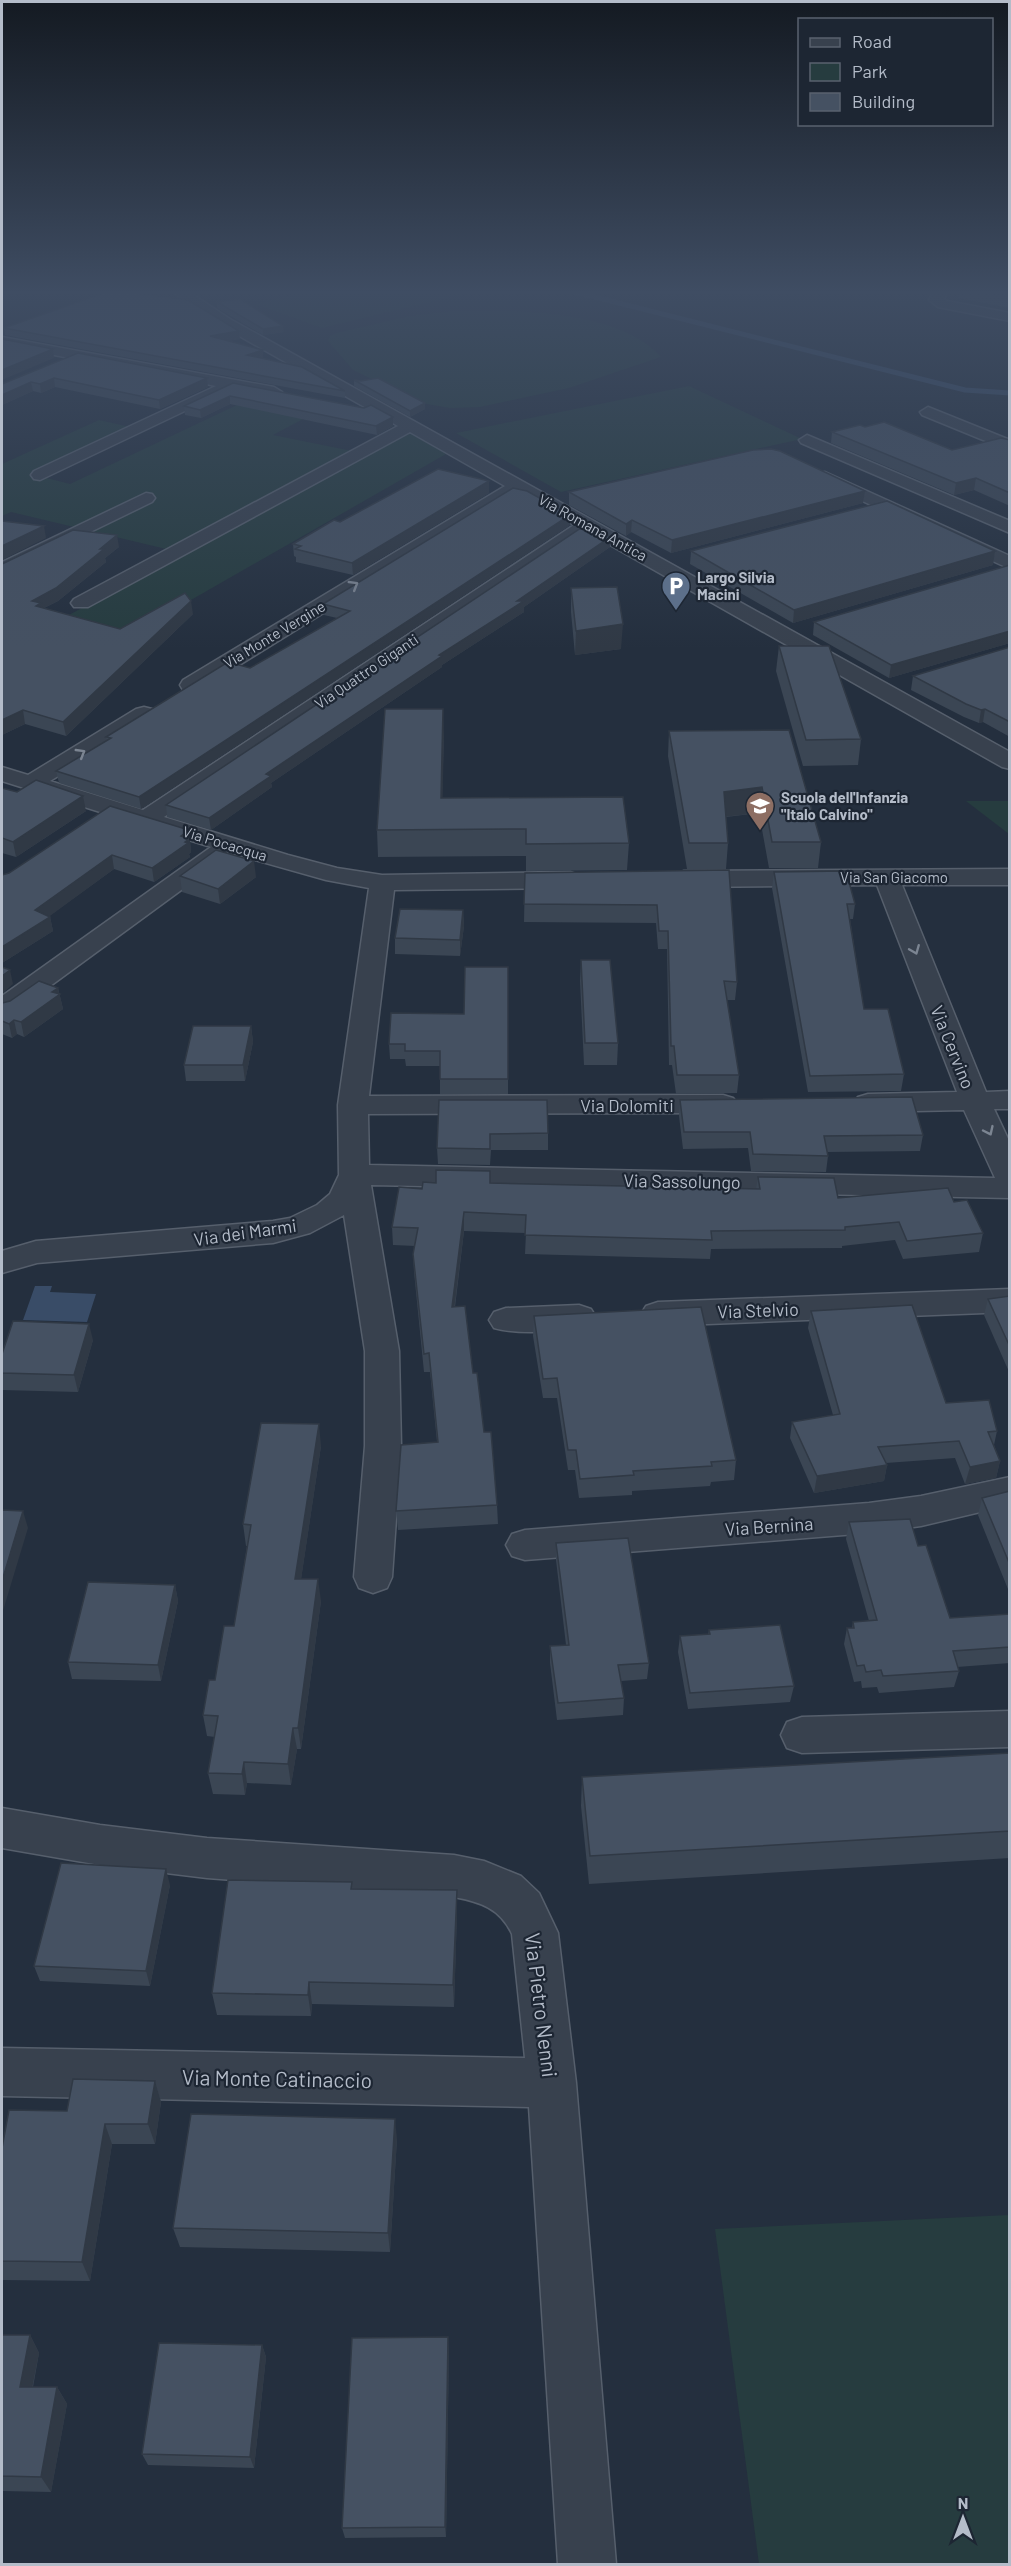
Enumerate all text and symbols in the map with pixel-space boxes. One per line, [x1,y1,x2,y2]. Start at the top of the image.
legend [798,18,993,126]
text: Road [852,30,892,52]
text: Park [852,60,887,82]
text: Building [852,90,915,112]
street label: Via Romana Antica [536,490,650,564]
place label: Largo Silvia Macini [697,568,775,603]
parking icon: Largo Silvia Macini [660,570,692,612]
one-way arrow [348,580,358,592]
street label: Via Monte Vergine [220,596,328,672]
street label: Via Quattro Giganti [311,630,421,712]
one-way arrow [75,748,85,760]
place label: Scuola dell'Infanzia "Italo Calvino" [781,788,908,823]
school or university icon: Scuola dell'Infanzia "Italo Calvino" [744,790,776,832]
street label: Via Pocacqua [181,822,269,864]
street label: Via San Giacomo [840,868,948,886]
one-way arrow [908,944,920,955]
street label: Via Cervino [926,1002,980,1092]
street label: Via Dolomiti [580,1094,674,1116]
one-way arrow [981,1125,993,1136]
street label: Via Sassolungo [623,1169,741,1193]
street label: Via dei Marmi [192,1214,298,1250]
street label: Via Stelvio [717,1298,799,1322]
street label: Via Bernina [724,1512,814,1540]
street label: Via Pietro Nenni [521,1931,563,2079]
street label: Via Monte Catinaccio [182,2064,372,2092]
north arrow [933,2488,993,2548]
text: N [958,2493,968,2512]

